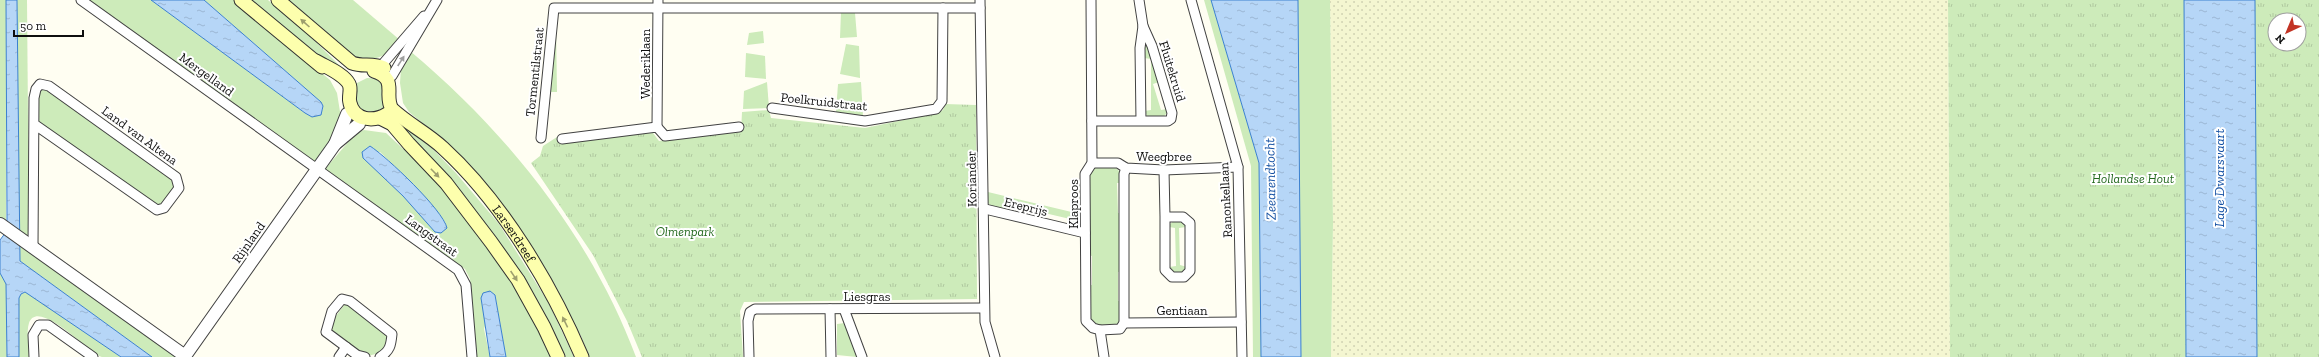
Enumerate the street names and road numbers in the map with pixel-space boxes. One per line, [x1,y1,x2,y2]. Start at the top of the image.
street label: Tormentilstraat [522,27,547,117]
street label: Wederiklaan [638,28,653,99]
street label: Fluitekruid [1156,39,1189,103]
street label: Mergelland [177,50,237,99]
street label: Poelkruidstraat [780,89,868,114]
street label: Land van Altena [99,103,181,168]
street label: Weegbree [1136,149,1192,164]
street label: Koriander [964,151,979,207]
street label: Ranonkellaan [1216,161,1235,238]
street label: Klaproos [1066,179,1081,229]
street label: Ereprijs [1002,194,1050,220]
street label: Larserdreef [489,202,539,265]
street label: Langstraat [403,211,461,260]
street label: Rijnland [229,219,269,266]
street label: Liesgras [843,289,891,304]
street label: Gentiaan [1156,303,1208,318]

